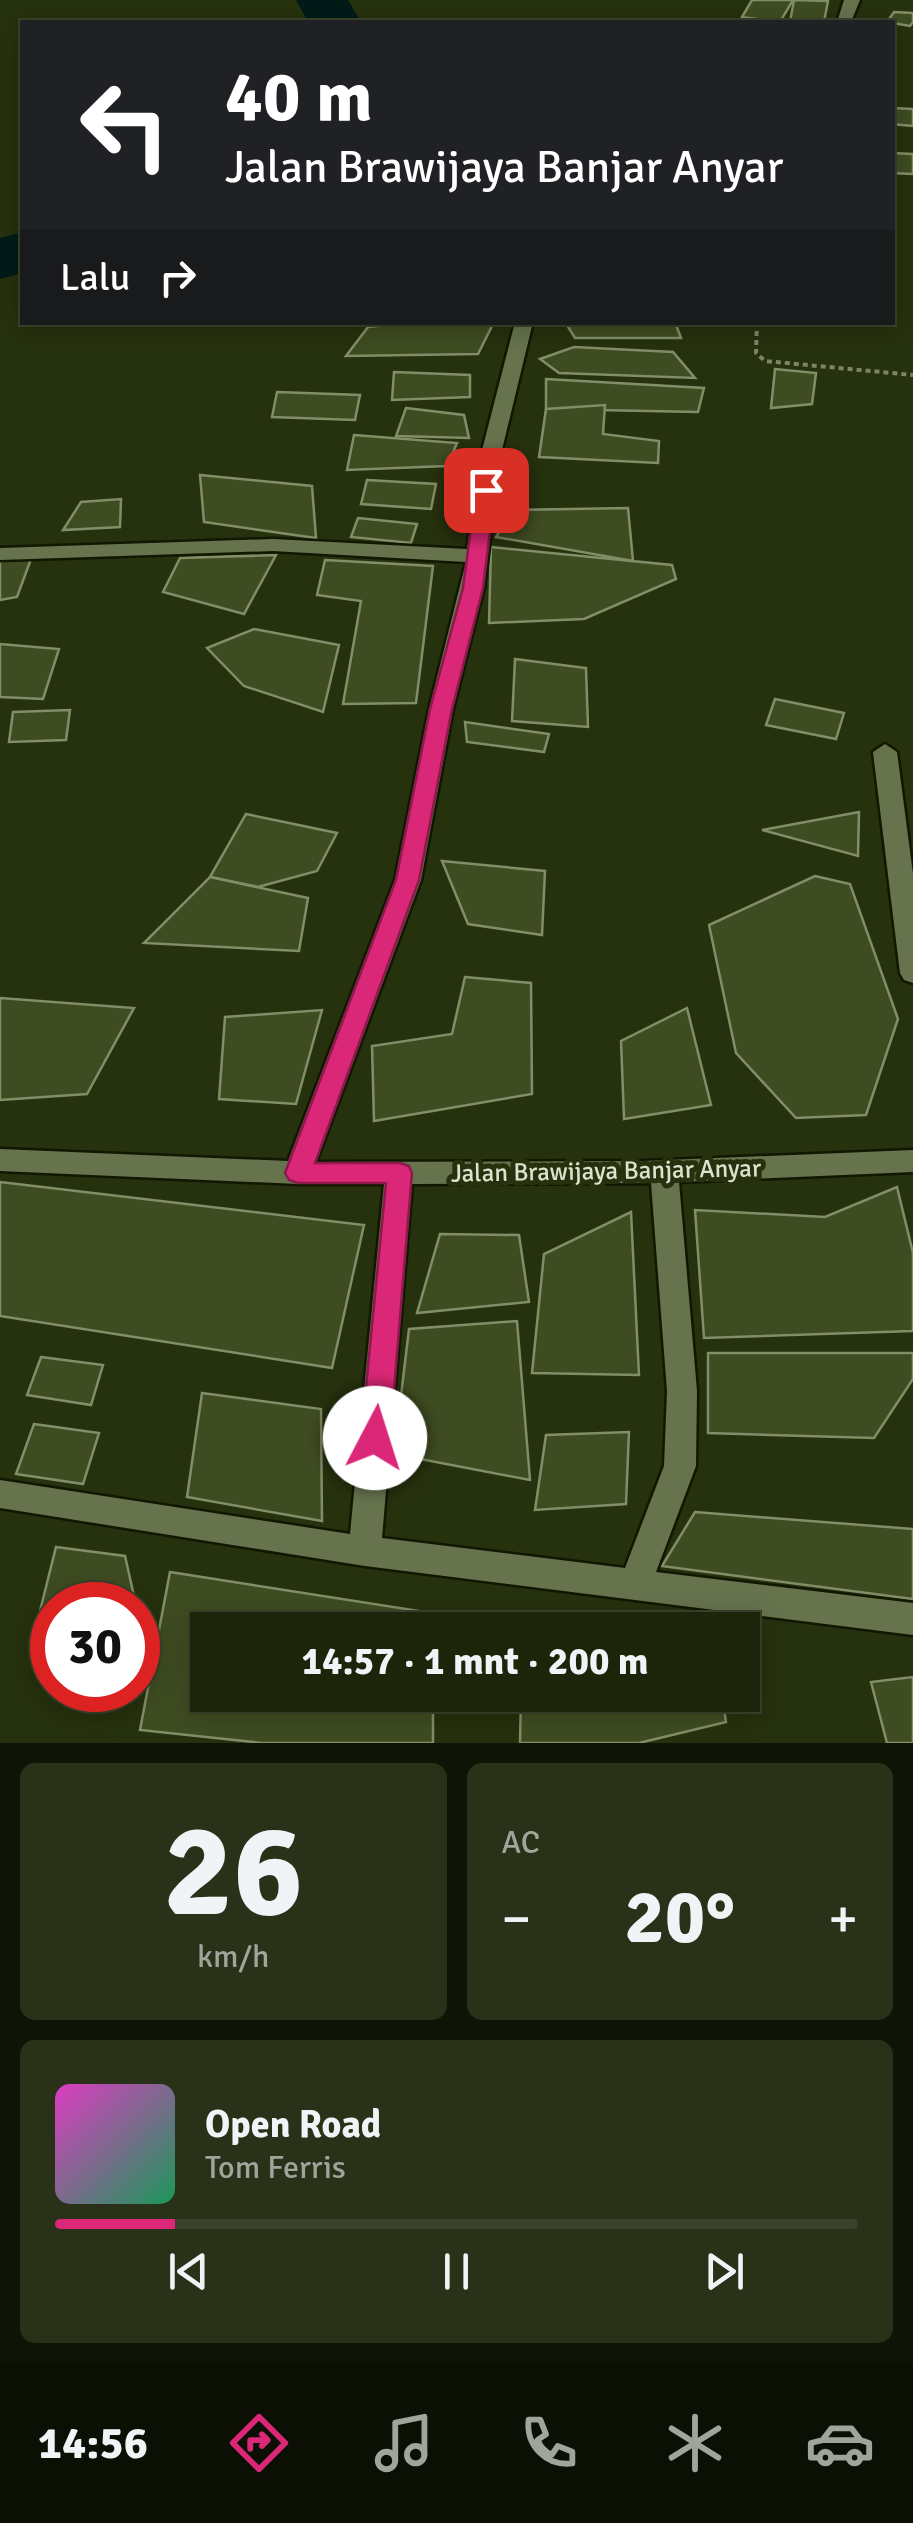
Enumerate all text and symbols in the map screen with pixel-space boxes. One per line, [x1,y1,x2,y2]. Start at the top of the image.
text: 40 m [225,54,373,140]
icon: left [60,60,190,190]
text: Jalan Brawijaya Banjar Anyar [225,140,783,195]
icon: right [150,250,205,305]
text: Lalu [60,254,130,301]
pin [444,448,529,533]
icon: arrive [459,463,514,518]
street label: Jalan Brawijaya Banjar Anyar [451,1152,762,1189]
position arrow [323,1386,427,1490]
speed limit sign: 30 [30,1582,160,1712]
text: 14:57 · 1 mnt · 200 m [301,1638,649,1685]
text: 26 [163,1792,303,1952]
text: AC [502,1823,540,1862]
text: 20° [624,1871,735,1964]
text: − [502,1885,531,1953]
text: + [828,1885,858,1953]
text: km/h [197,1937,269,1976]
text: Open Road [205,2101,381,2148]
text: Tom Ferris [205,2148,346,2187]
icon: previous [161,2244,216,2299]
icon: pause [429,2244,484,2299]
icon: next [697,2244,752,2299]
icon: directions [224,2408,294,2478]
icon: music [369,2408,439,2478]
icon: phone [514,2408,584,2478]
icon: climate [660,2408,730,2478]
icon: car [805,2408,875,2478]
text: 14:56 [38,2416,148,2471]

